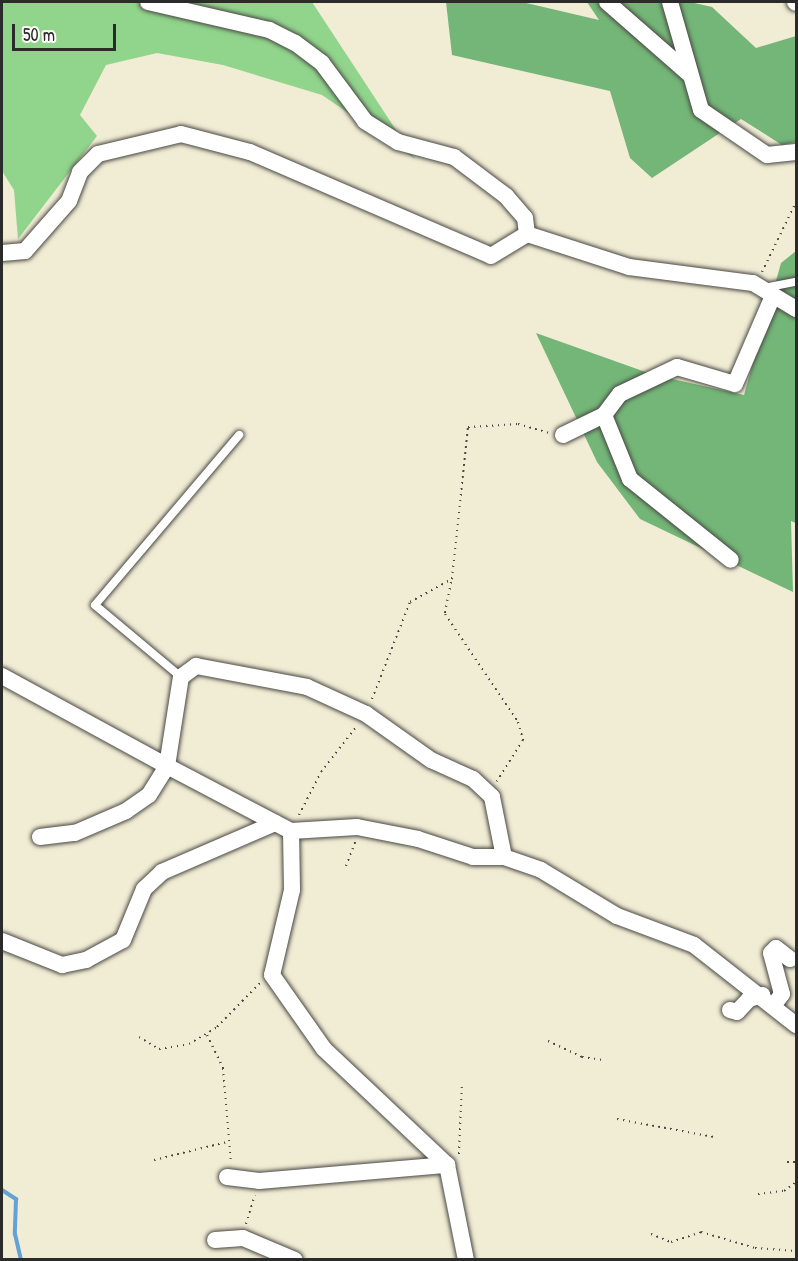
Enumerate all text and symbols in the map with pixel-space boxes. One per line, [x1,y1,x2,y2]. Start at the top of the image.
scale bar [15,12,118,50]
text: 50 m [23,22,55,47]

